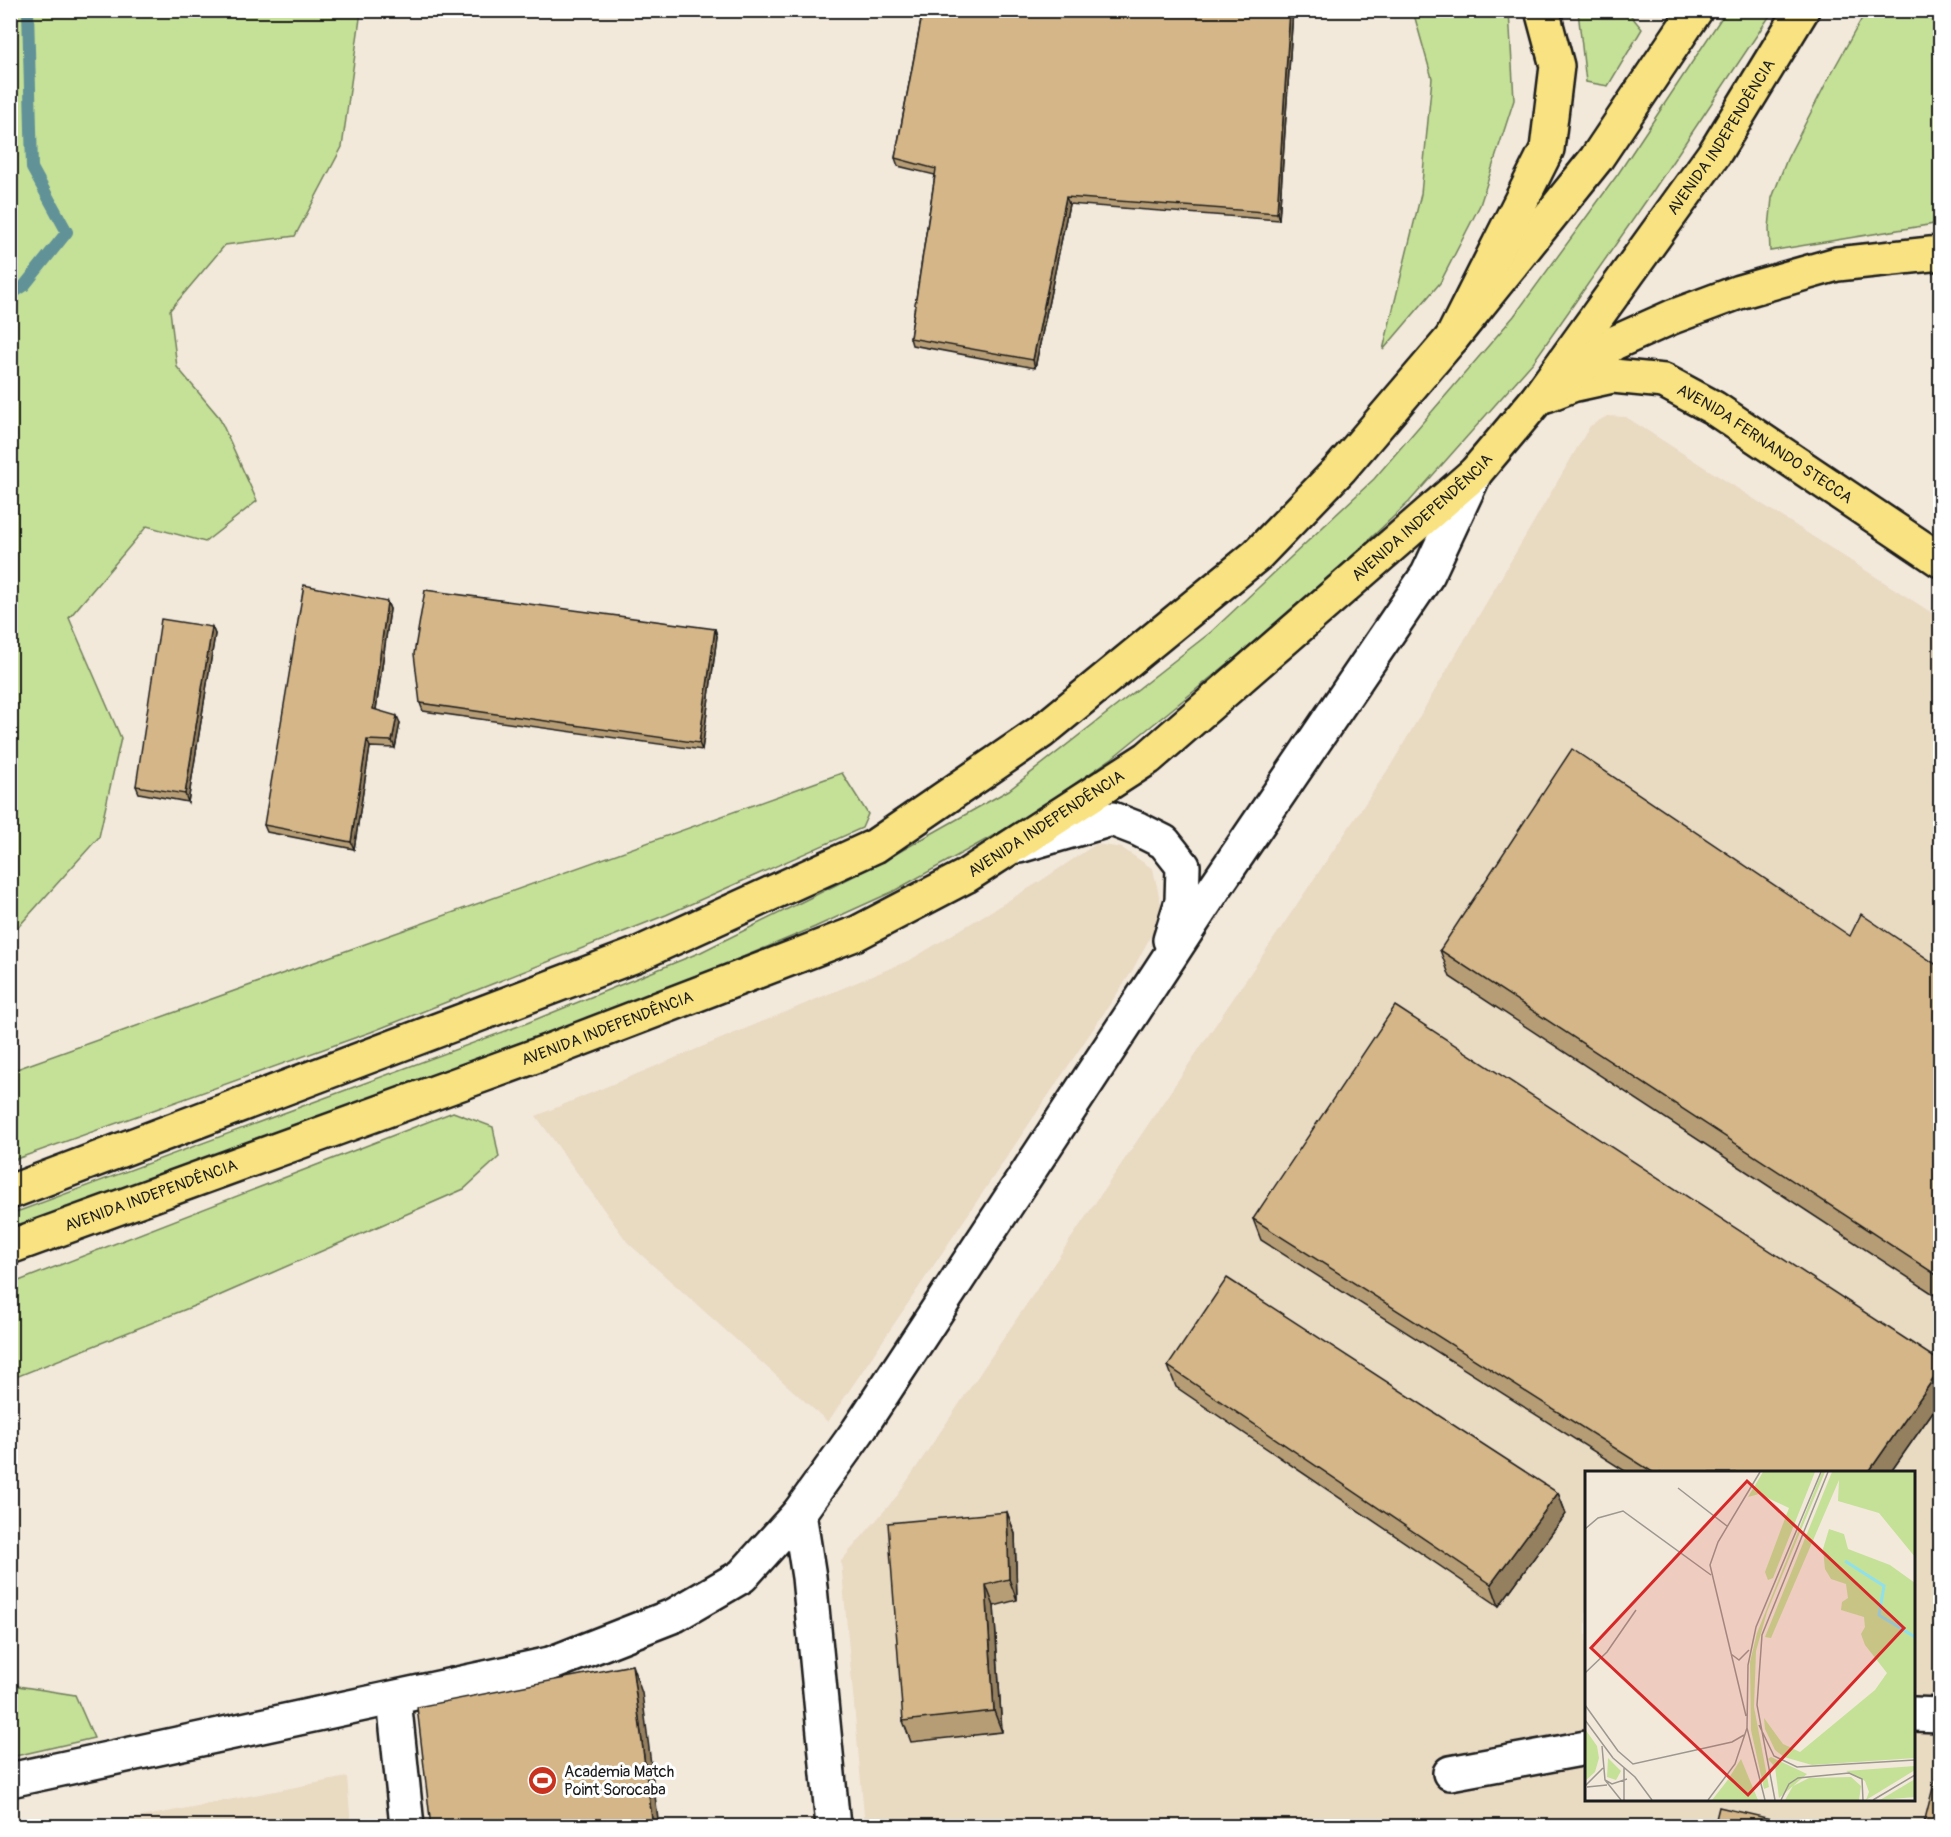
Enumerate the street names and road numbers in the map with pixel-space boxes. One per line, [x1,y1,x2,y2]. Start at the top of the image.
street label: AVENIDA INDEPENDÊNCIA [1663,55,1780,219]
street label: AVENIDA FERNANDO STECCA [1673,380,1856,508]
street label: AVENIDA INDEPENDÊNCIA [1348,450,1497,586]
street label: AVENIDA INDEPENDÊNCIA [964,766,1128,882]
street label: AVENIDA INDEPENDÊNCIA [519,987,696,1070]
street label: AVENIDA INDEPENDÊNCIA [62,1155,240,1236]

